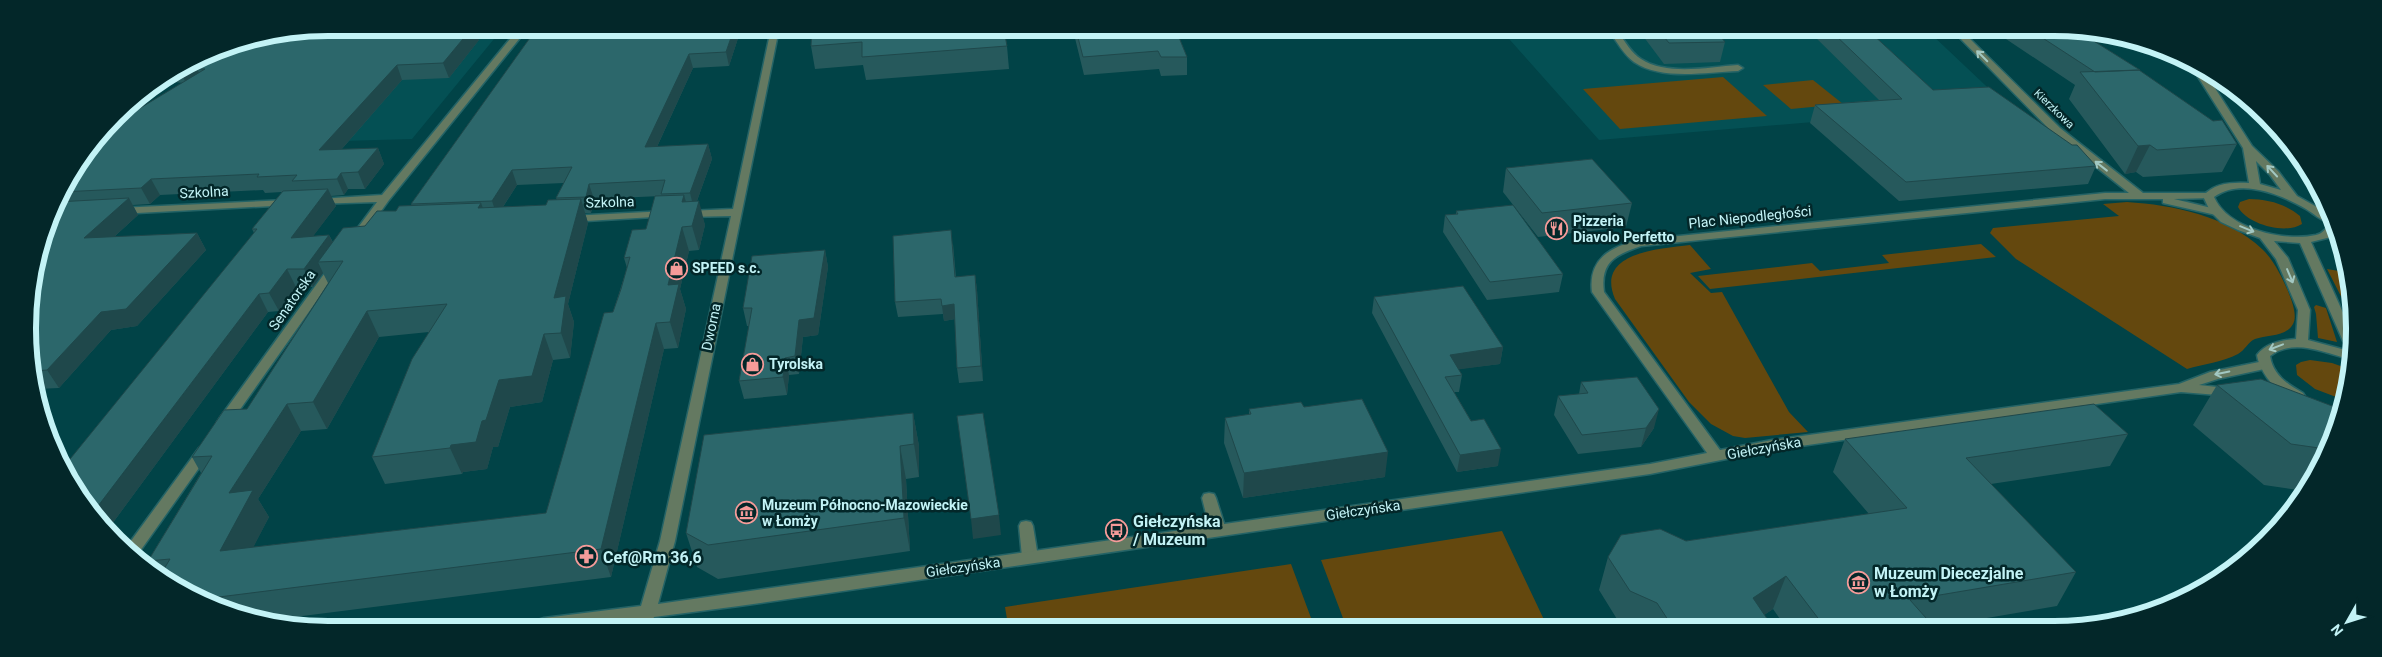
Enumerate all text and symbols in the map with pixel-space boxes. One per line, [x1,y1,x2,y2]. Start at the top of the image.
one-way arrow [1976,49,1988,62]
street label: Kierzkowa [2031,87,2077,131]
one-way arrow [2095,160,2108,171]
one-way arrow [2266,164,2278,177]
street label: Szkolna [179,183,229,201]
street label: Szkolna [585,193,635,211]
street label: Plac Niepodległości [1688,203,1812,231]
place label: Pizzeria Diavolo Perfetto [1573,213,1675,245]
restaurant icon: Pizzeria Diavolo Perfetto [1545,217,1569,241]
one-way arrow [2239,225,2254,234]
shop icon: SPEED s.c. [664,256,688,280]
place label: SPEED s.c. [692,260,761,276]
street label: Senatorska [265,267,319,333]
one-way arrow [2285,268,2295,283]
street label: Dworna [698,302,724,352]
one-way arrow [2269,343,2284,352]
shop icon: Tyrolska [741,352,765,376]
place label: Tyrolska [769,356,823,372]
one-way arrow [2214,369,2230,379]
street label: Giełczyńska [1726,434,1802,462]
place label: Muzeum Północno-Mazowieckie w Łomży [762,497,968,529]
street label: Giełczyńska [1325,497,1401,523]
museum icon: Muzeum Północno-Mazowieckie w Łomży [734,501,758,525]
place label: Giełczyńska / Muzeum [1132,512,1221,549]
bus stop icon: Giełczyńska / Muzeum [1105,518,1129,542]
pharmacy icon: Cef@Rm 36,6 [575,545,599,569]
place label: Cef@Rm 36,6 [603,548,702,567]
street label: Giełczyńska [925,554,1001,580]
place label: Muzeum Diecezjalne w Łomży [1874,564,2024,601]
museum icon: Muzeum Diecezjalne w Łomży [1846,570,1870,594]
north arrow [2322,597,2372,647]
text: N [2328,621,2346,639]

